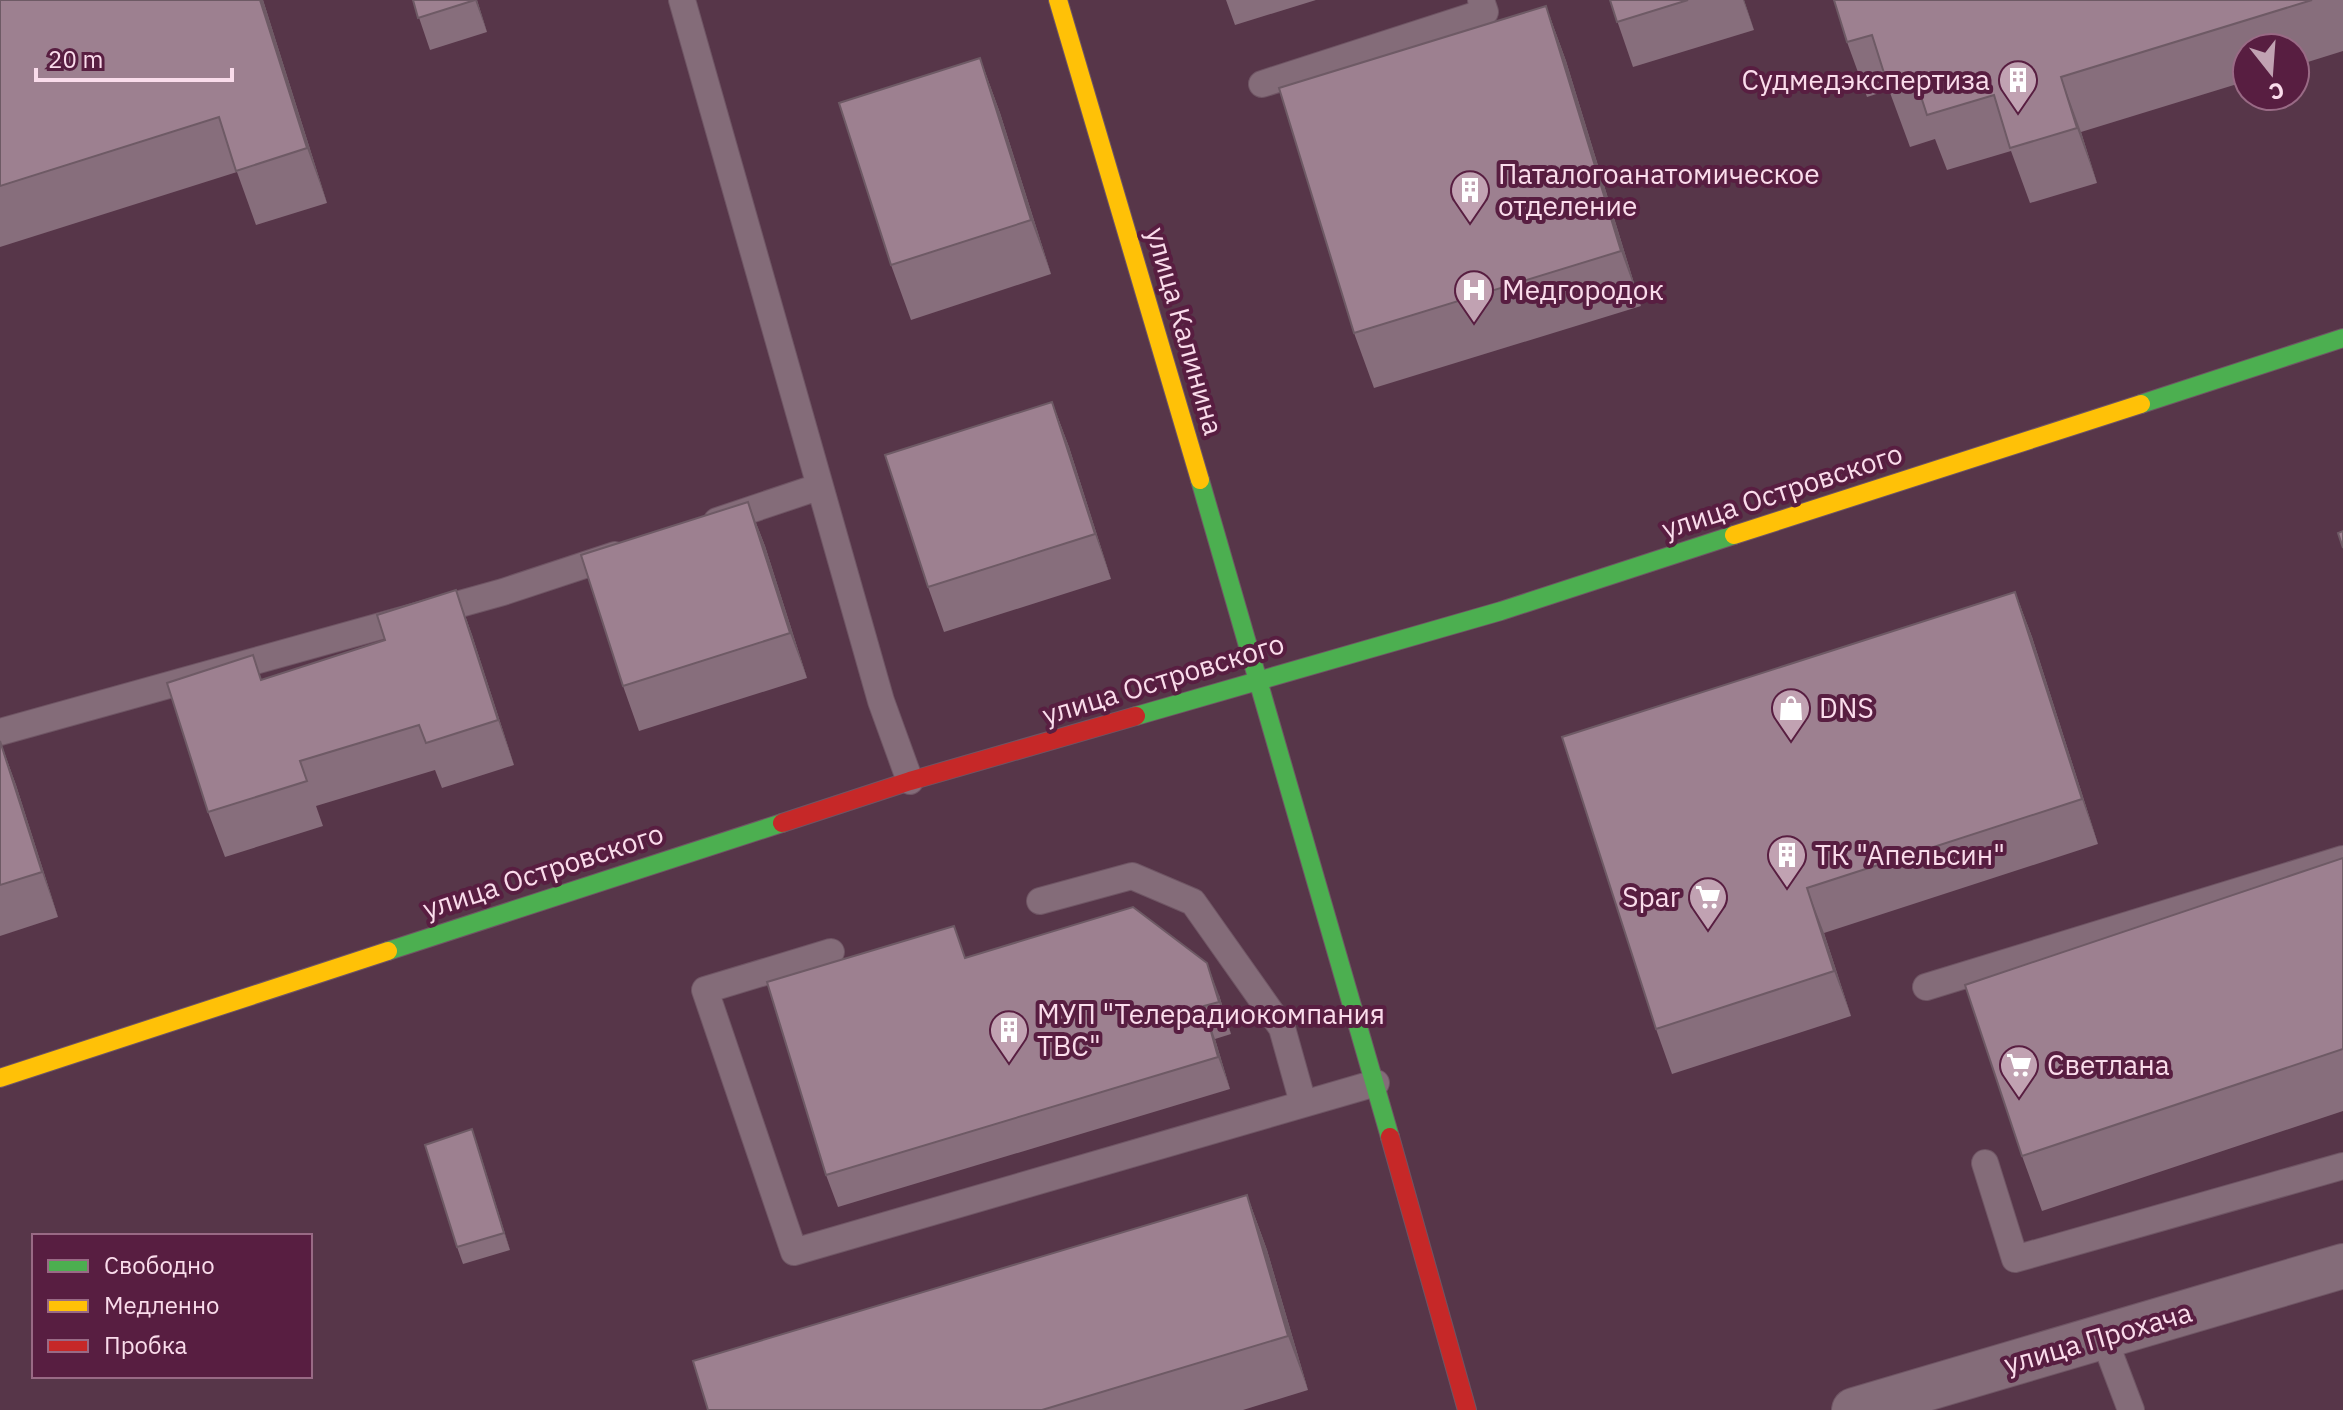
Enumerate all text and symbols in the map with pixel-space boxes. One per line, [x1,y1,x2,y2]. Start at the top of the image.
scale bar [36,32,232,82]
north arrow [2231,32,2311,112]
text: 20 m [48,43,103,75]
building icon: Судмедэкспертиза [1997,59,2039,114]
place label: Судмедэкспертиза [1741,61,1990,98]
text: С [2266,76,2288,108]
place label: Паталогоанатомическое отделение [1498,155,1820,224]
building icon: Паталогоанатомическое отделение [1449,169,1491,224]
street label: улица Калинина [1138,223,1233,439]
hospital icon: Медгородок [1453,269,1495,324]
place label: Медгородок [1502,271,1664,308]
street label: улица Островского [1657,434,1907,547]
street label: улица Островского [1037,624,1288,733]
shop icon: DNS [1770,687,1812,742]
place label: DNS [1819,689,1874,726]
street label: улица Островского [418,814,668,927]
building icon: ТК "Апельсин" [1766,834,1808,889]
place label: ТК "Апельсин" [1815,836,2005,873]
supermarket icon: Spar [1687,876,1729,931]
place label: Spar [1622,878,1680,915]
place label: МУП "Телерадиокомпания ТВС" [1037,995,1385,1064]
building icon: МУП "Телерадиокомпания ТВС" [988,1009,1030,1064]
supermarket icon: Светлана [1998,1044,2040,1099]
place label: Светлана [2047,1046,2170,1083]
legend [32,1234,312,1378]
text: Свободно [104,1249,215,1281]
text: Медленно [104,1289,220,1321]
street label: улица Прохача [2000,1293,2196,1382]
text: Пробка [104,1329,188,1361]

